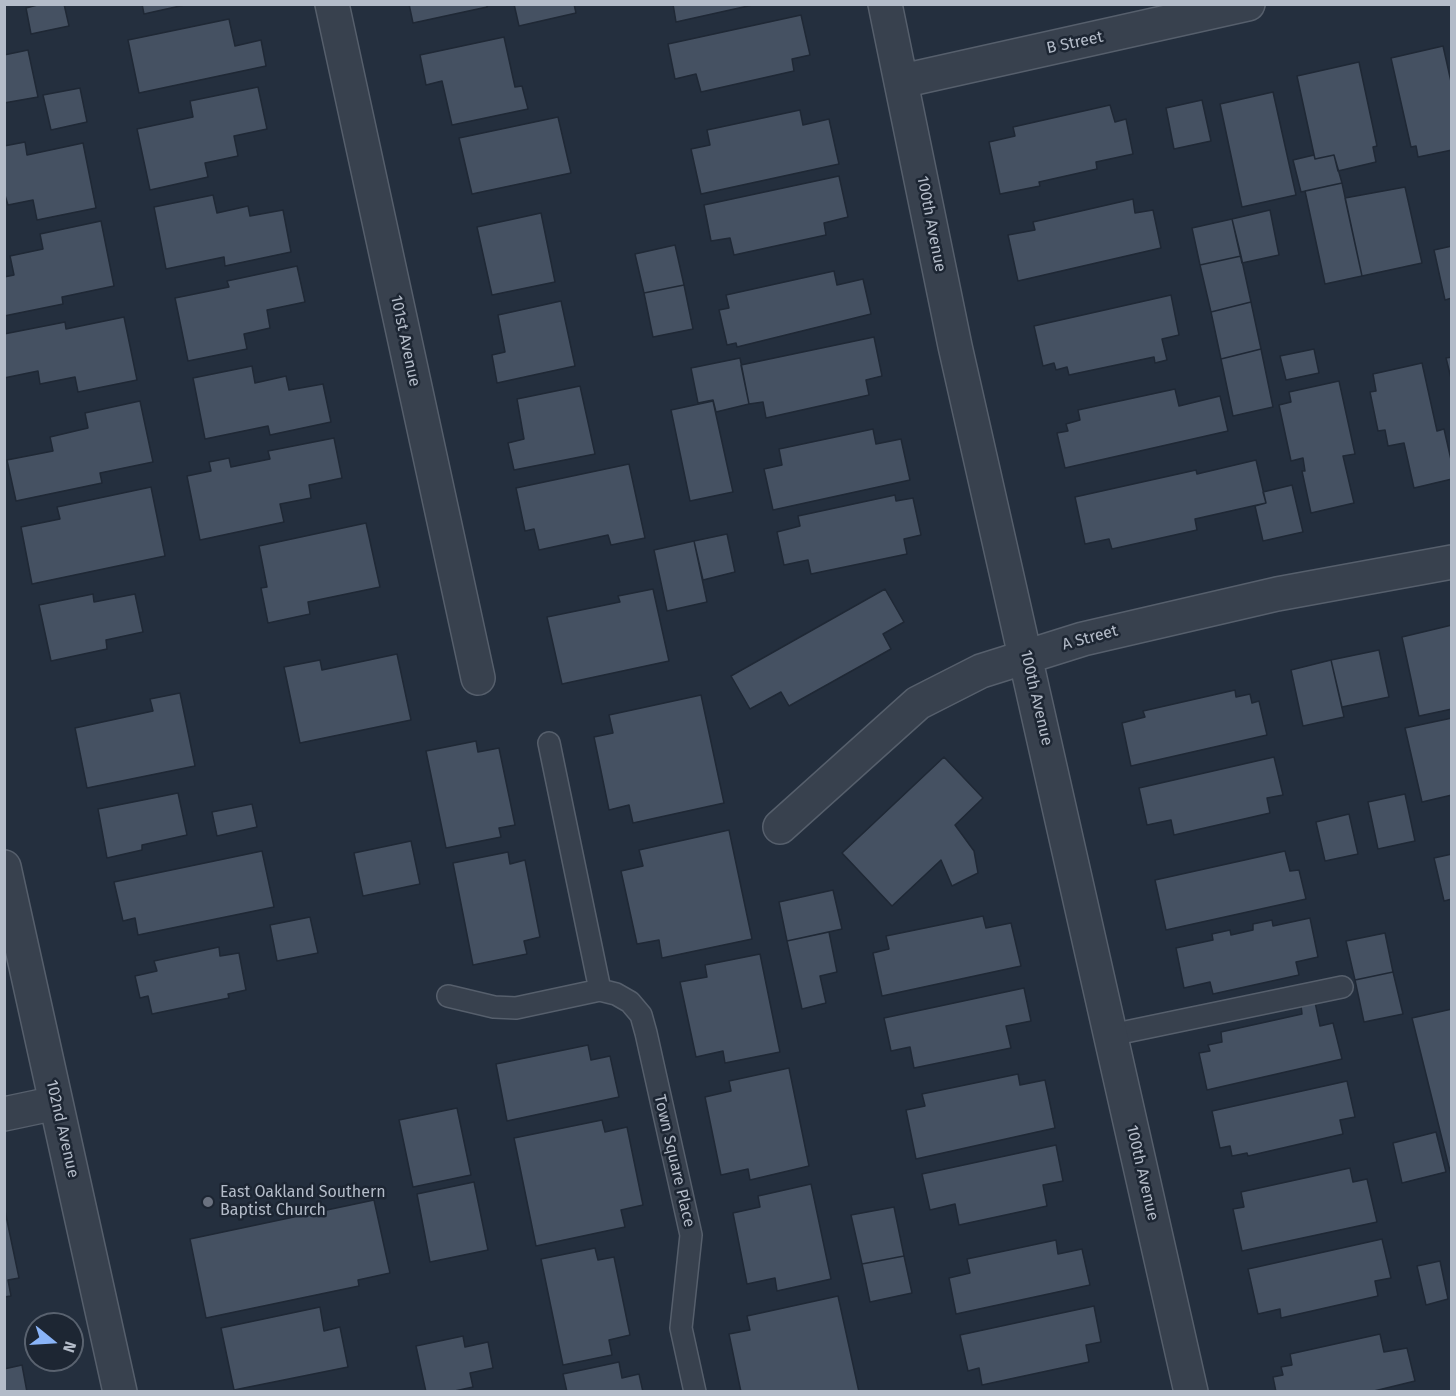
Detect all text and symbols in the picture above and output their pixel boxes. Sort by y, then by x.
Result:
street label: B Street [1045,28,1105,58]
street label: 100th Avenue [912,174,950,274]
street label: 101st Avenue [386,294,424,388]
street label: A Street [1060,621,1120,655]
street label: 100th Avenue [1016,648,1056,748]
street label: 102nd Avenue [41,1078,83,1180]
street label: Town Square Place [649,1093,699,1229]
street label: 100th Avenue [1122,1123,1162,1223]
place label: East Oakland Southern Baptist Church [220,1183,386,1221]
marker: East Oakland Southern Baptist Church [201,1195,215,1209]
north arrow [24,1312,84,1372]
text: N [59,1339,80,1355]

